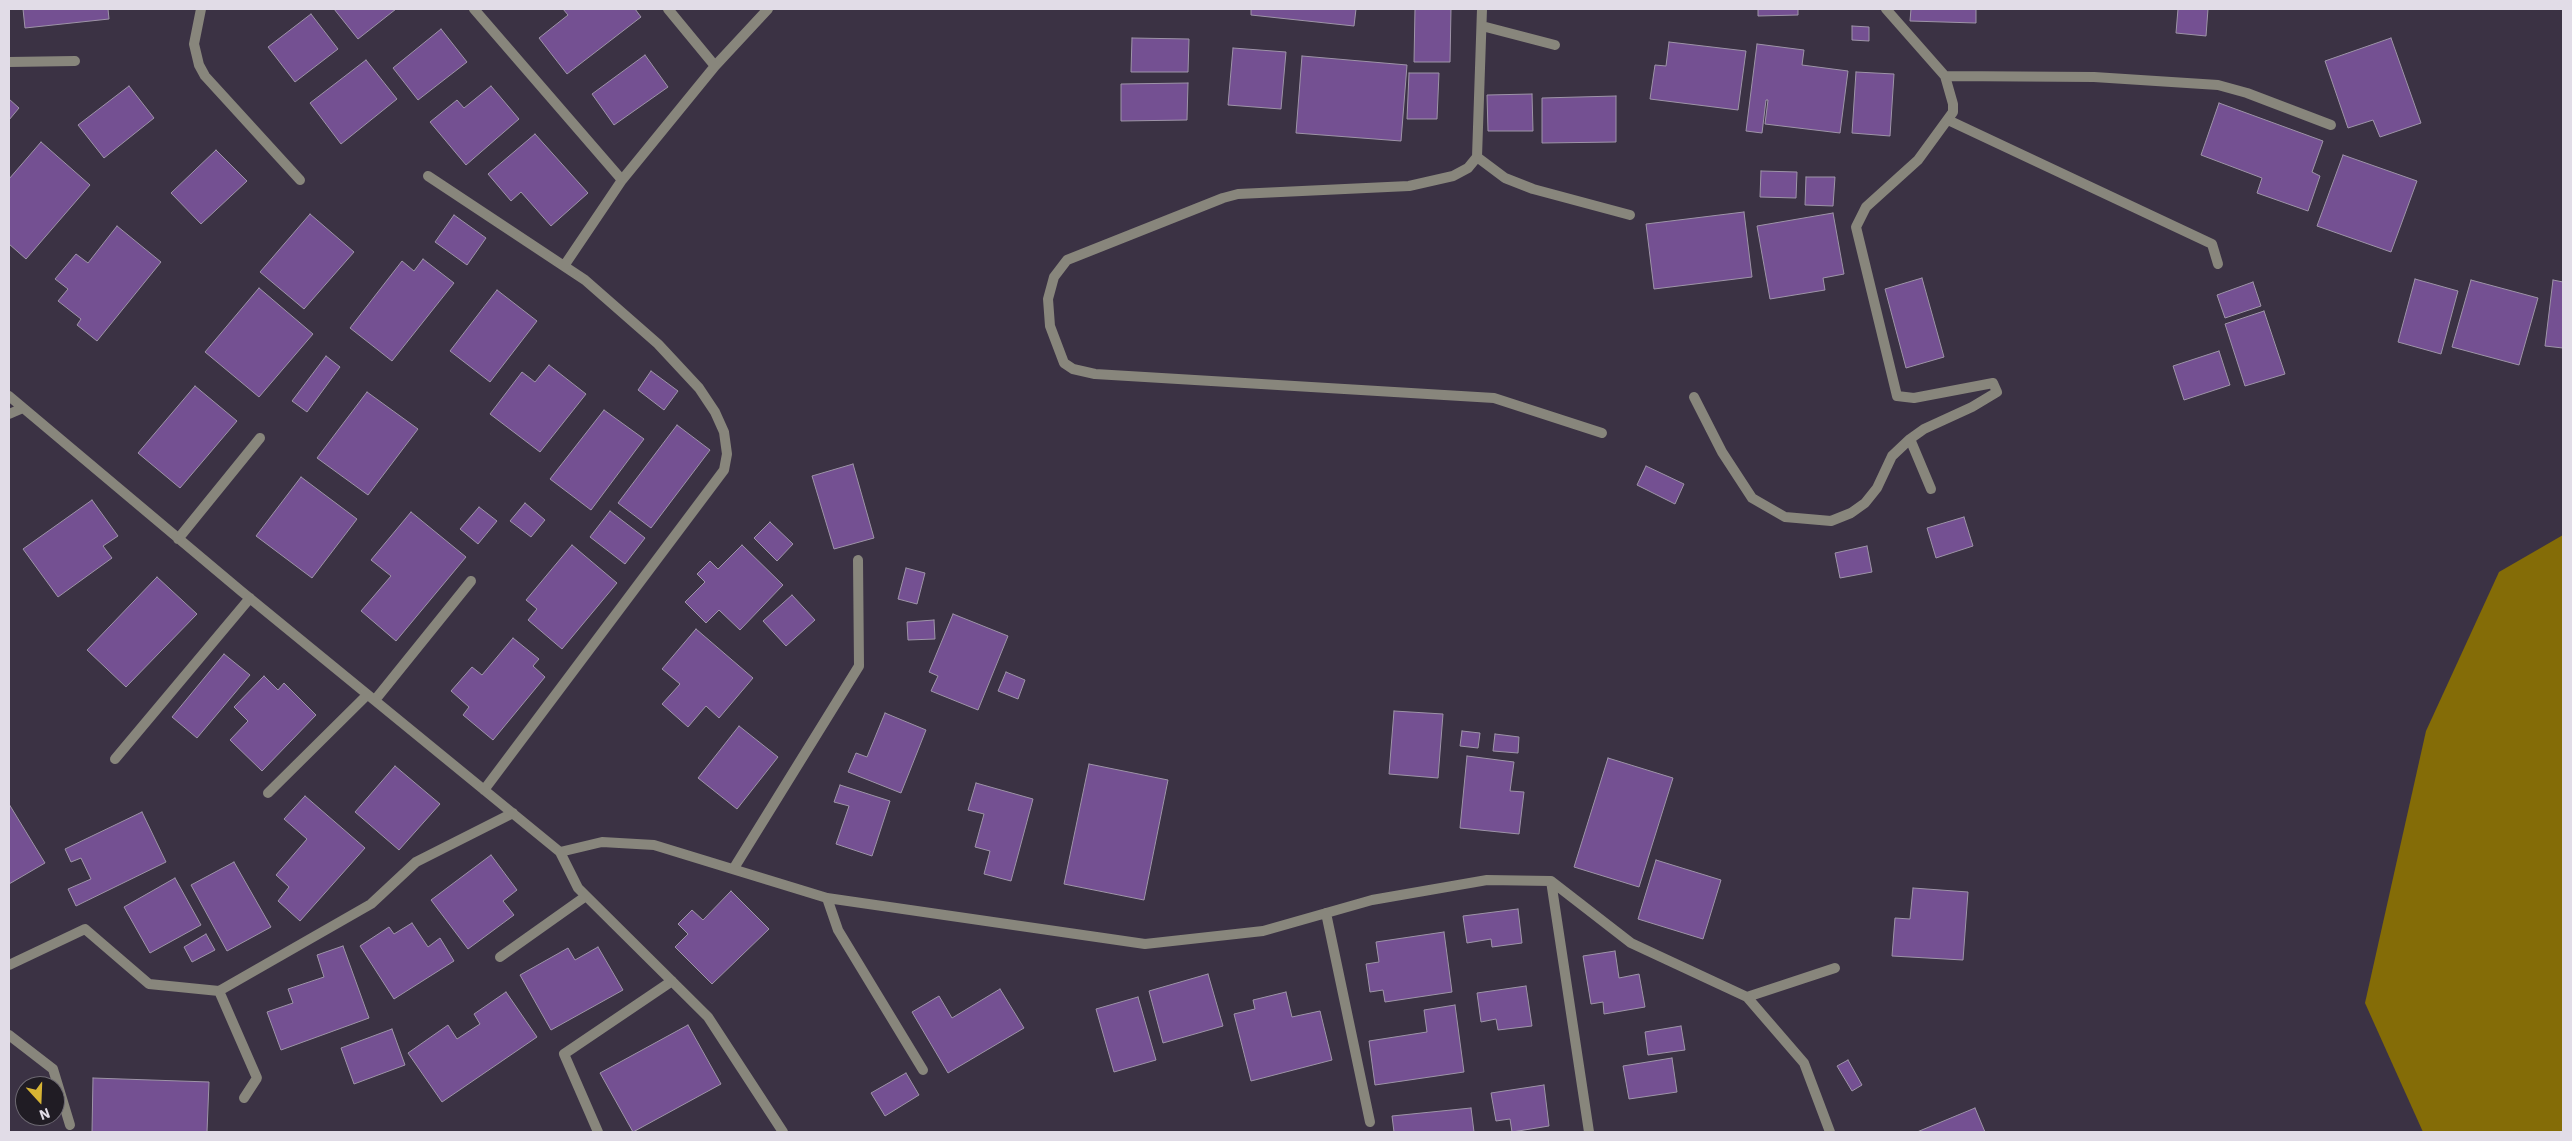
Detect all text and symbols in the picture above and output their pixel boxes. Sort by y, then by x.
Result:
north arrow [15,1076,65,1126]
text: N [37,1104,53,1124]

